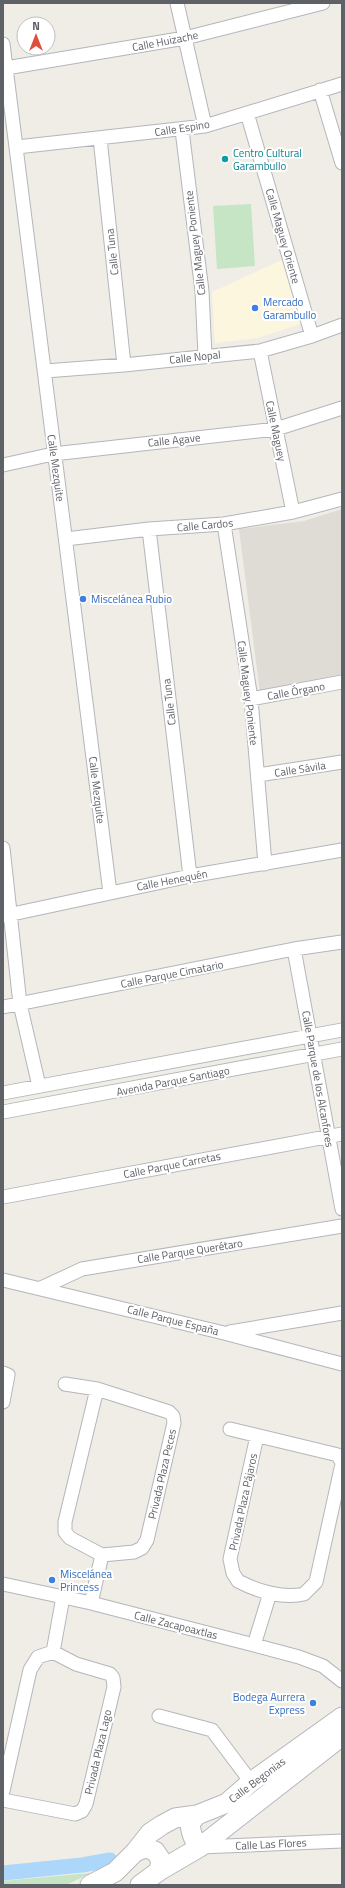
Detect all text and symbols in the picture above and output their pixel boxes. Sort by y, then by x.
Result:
north arrow [16,16,56,56]
text: N [32,18,40,34]
street label: Calle Huizache [131,27,200,55]
street label: Calle Espino [153,116,211,140]
place label: Centro Cultural Garambullo [233,145,302,174]
marker: Centro Cultural Garambullo [220,154,230,164]
street label: Calle Maguey Oriente [262,187,304,286]
street label: Calle Maguey Poniente [181,189,209,296]
street label: Calle Tuna [102,227,122,276]
place label: Mercado Garambullo [263,294,317,323]
marker: Mercado Garambullo [250,303,260,313]
street label: Calle Nopal [169,346,221,368]
street label: Calle Maguey [262,399,290,463]
street label: Calle Agave [147,429,202,451]
street label: Calle Mezquite [43,433,69,503]
street label: Calle Cardos [176,515,234,535]
place label: Miscelánea Rubio [91,591,172,607]
marker: Miscelánea Rubio [78,594,88,604]
street label: Calle Maguey Poniente [234,640,262,747]
street label: Calle Tuna [158,677,180,726]
street label: Calle Órgano [266,678,326,704]
street label: Calle Mezquite [85,755,109,825]
street label: Calle Sávila [273,757,327,781]
street label: Calle Henequén [135,865,209,895]
street label: Calle Parque Cimatario [119,956,225,992]
street label: Calle Parque de los Alcanfores [298,1009,338,1149]
street label: Avenida Parque Santiago [115,1062,231,1100]
street label: Calle Parque Carretas [122,1148,222,1182]
street label: Calle Parque Querétaro [136,1235,244,1267]
street label: Calle Parque España [126,1301,221,1339]
street label: Privada Plaza Peces [144,1427,180,1521]
street label: Privada Plaza Pájaros [225,1452,261,1552]
place label: Miscelánea Princess [60,1566,113,1595]
marker: Miscelánea Princess [47,1575,57,1585]
street label: Calle Zacapoaxtlas [133,1607,219,1643]
place label: Bodega Aurrera Express [233,1689,305,1718]
marker: Bodega Aurrera Express [308,1698,318,1708]
street label: Privada Plaza Lago [80,1708,116,1796]
street label: Calle Begonias [225,1753,289,1807]
street label: Calle Las Flores [235,1834,307,1854]

